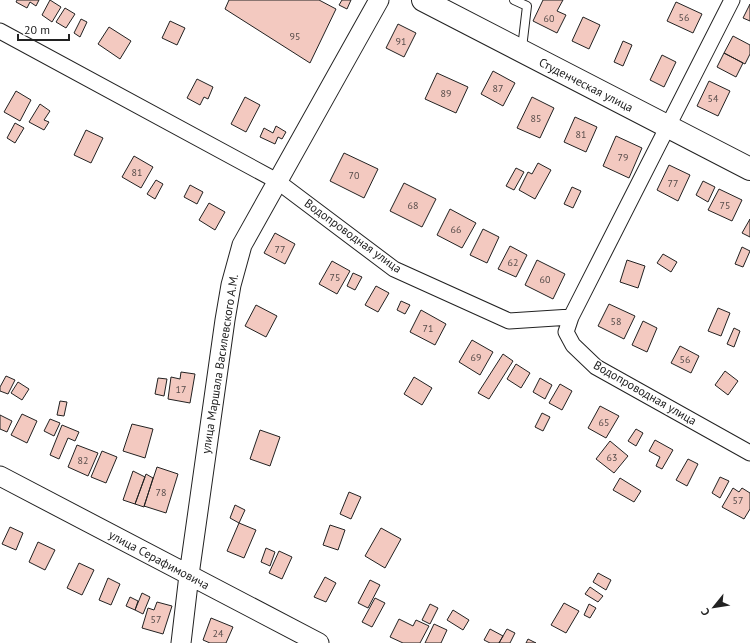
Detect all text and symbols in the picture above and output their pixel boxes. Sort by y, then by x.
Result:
house number: 56 [679,11,689,24]
house number: 60 [544,12,555,25]
scale bar [18,16,69,42]
text: 20 m [24,22,50,37]
house number: 95 [290,30,300,43]
house number: 91 [396,35,406,48]
street label: Студенческая улица [537,54,636,115]
house number: 87 [493,82,503,95]
house number: 89 [441,87,451,100]
house number: 54 [708,92,719,105]
house number: 85 [531,112,541,125]
house number: 81 [576,128,586,141]
house number: 79 [618,151,628,164]
house number: 81 [132,166,142,179]
house number: 70 [349,169,360,182]
house number: 77 [668,177,678,190]
street label: Водопроводная улица [302,195,405,276]
house number: 68 [408,199,418,212]
house number: 75 [720,199,730,212]
house number: 66 [451,223,461,236]
house number: 77 [275,243,285,256]
house number: 62 [508,256,518,269]
house number: 75 [330,271,340,284]
street label: улица Маршала Василевского А.М. [198,273,241,455]
house number: 60 [540,273,551,286]
house number: 58 [611,315,621,328]
house number: 71 [423,322,433,335]
house number: 69 [471,351,481,364]
house number: 56 [680,353,690,366]
street label: Водопроводная улица [591,357,699,428]
house number: 17 [176,383,186,396]
house number: 65 [599,416,609,429]
house number: 63 [607,451,617,464]
house number: 82 [78,454,88,467]
house number: 78 [156,486,166,499]
house number: 57 [733,494,743,507]
street label: улица Серафимовича [106,527,212,592]
north arrow [694,587,734,627]
text: С [698,606,713,618]
house number: 57 [151,613,161,626]
house number: 24 [213,627,224,640]

